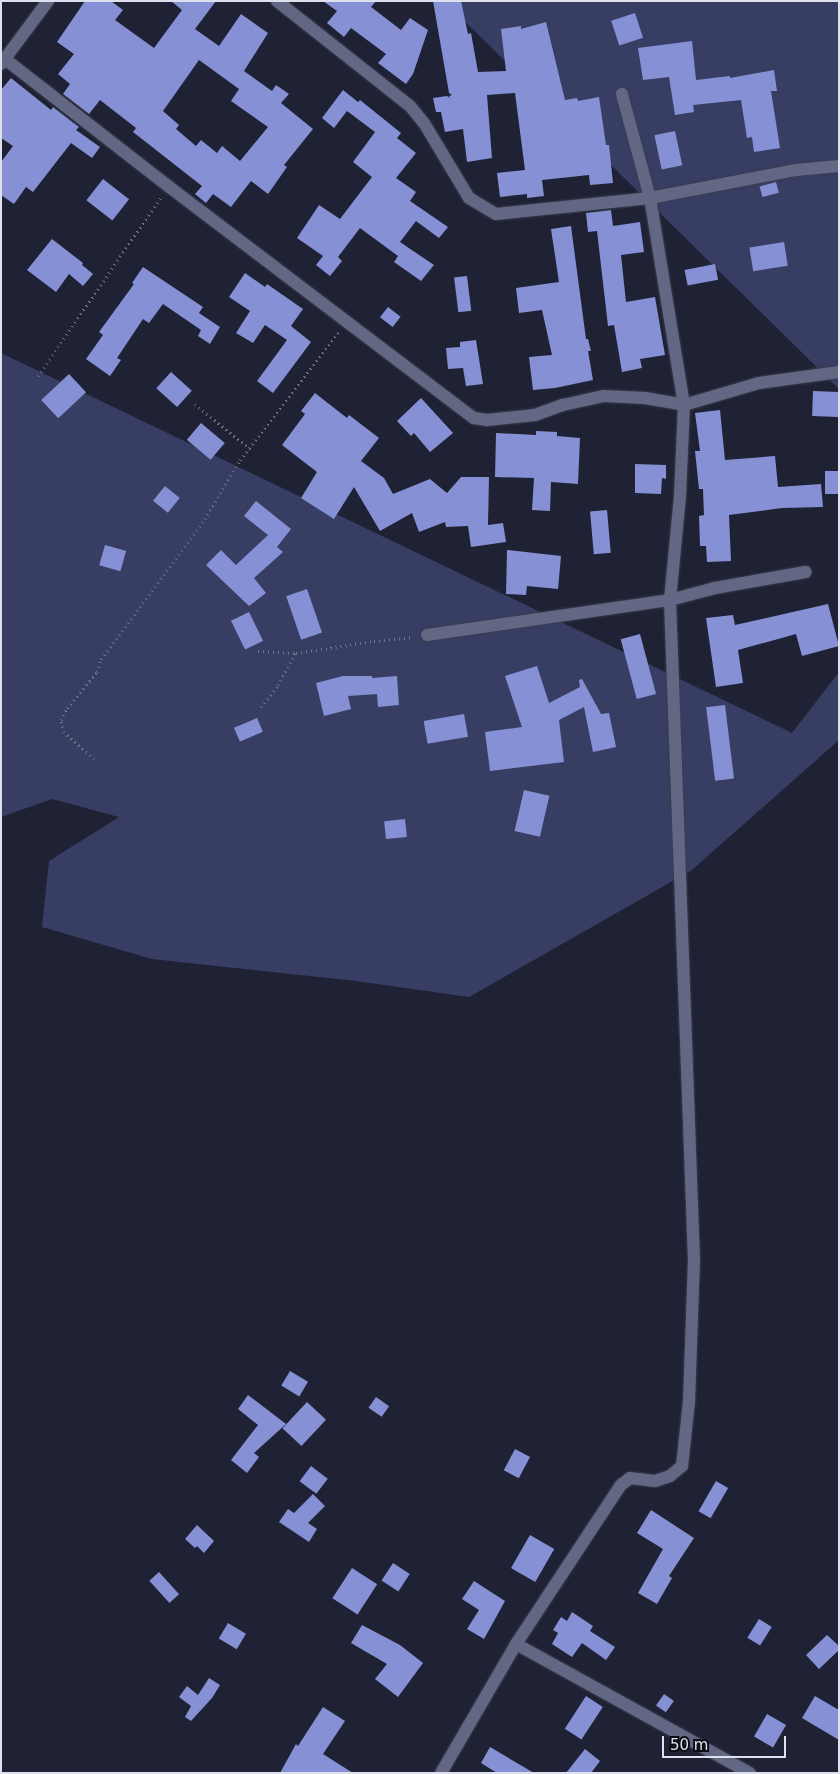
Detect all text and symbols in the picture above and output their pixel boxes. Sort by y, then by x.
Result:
scale bar [665,1726,789,1758]
text: 50 m [670,1736,708,1754]

